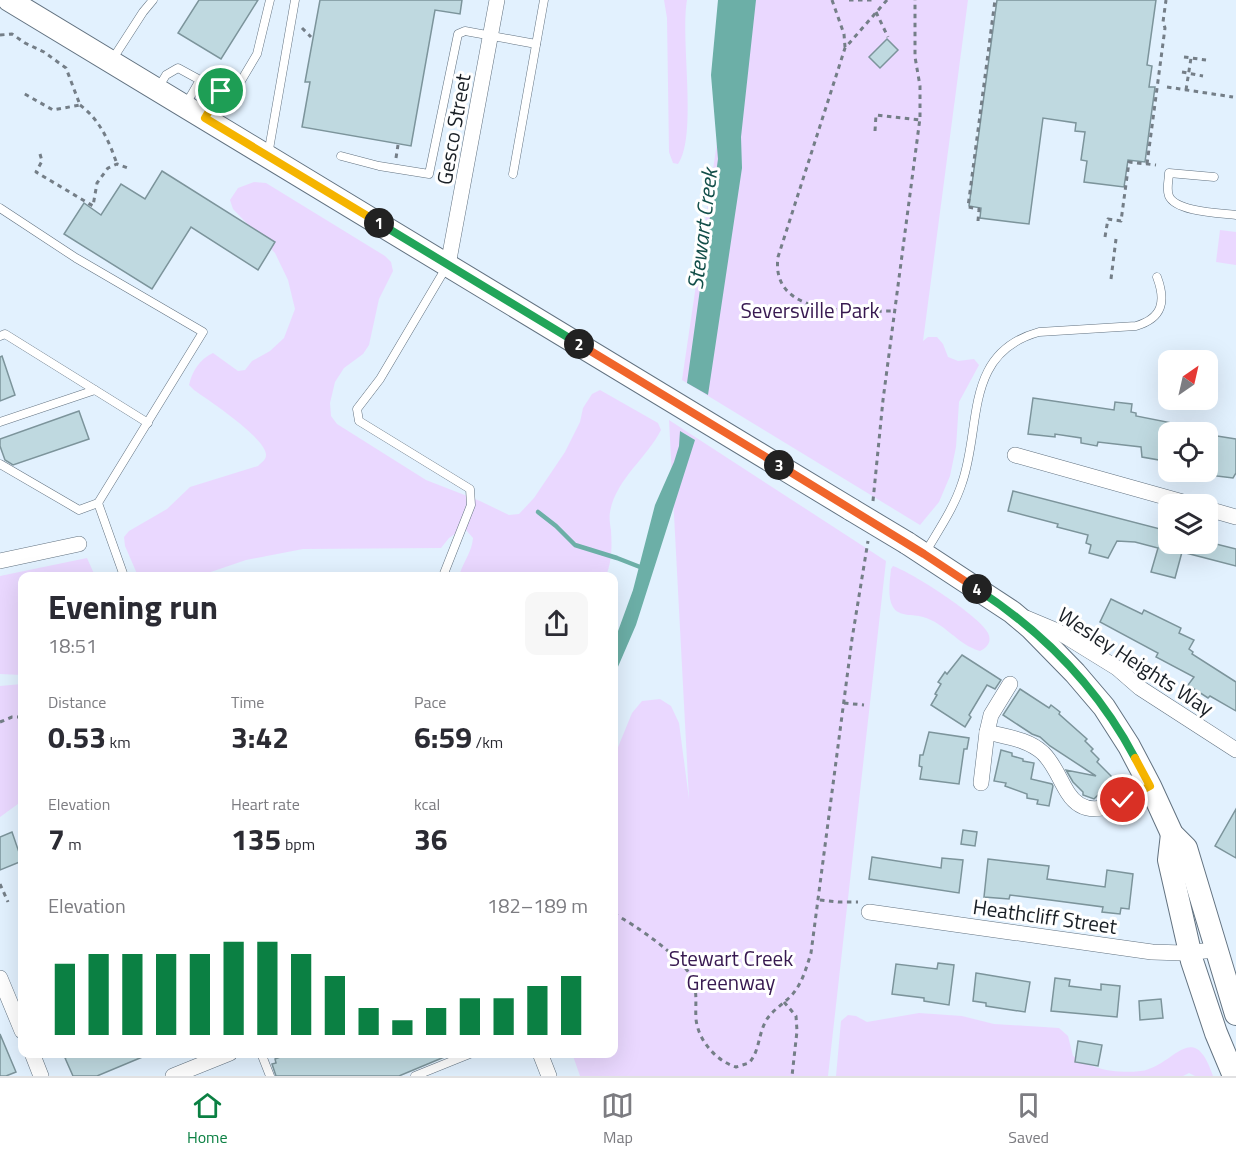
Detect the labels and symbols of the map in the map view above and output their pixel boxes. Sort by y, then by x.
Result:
pin [195,65,246,116]
street label: Gesco Street [428,70,479,187]
water label: Stewart Creek [678,164,727,291]
pin: 1 [364,208,394,238]
park label: Seversville Park [740,294,880,326]
pin: 2 [564,329,594,359]
north arrow [1158,350,1218,410]
pin: 3 [764,450,794,480]
pin: 4 [962,574,992,604]
street label: Wesley Heights Way [1052,598,1220,724]
pin [1097,774,1148,825]
street label: Heathcliff Street [971,890,1120,942]
park label: Stewart Creek Greenway [669,942,793,998]

